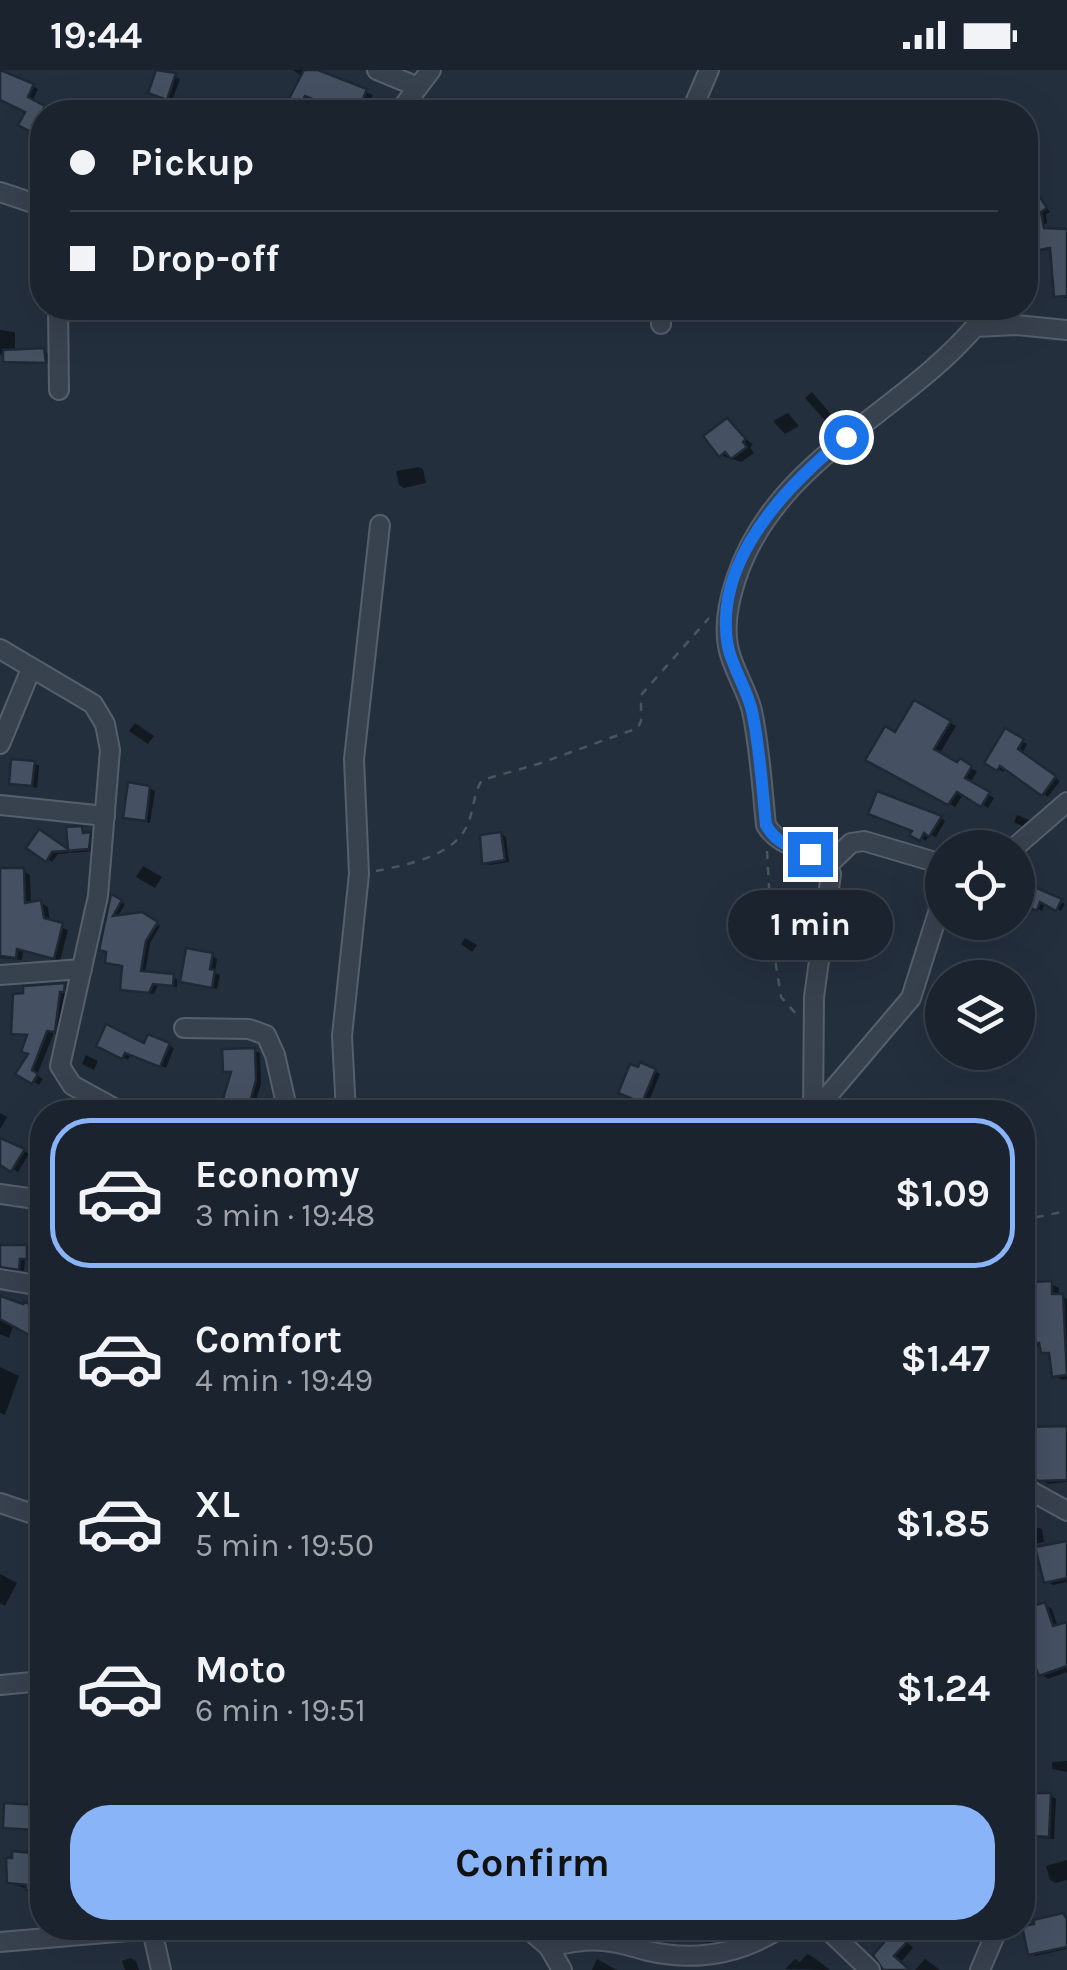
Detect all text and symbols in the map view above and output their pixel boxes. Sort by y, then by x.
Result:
text: 19:44 [50,13,142,58]
text: Pickup [130,140,254,185]
text: Drop-off [130,236,279,281]
route start [824,415,869,460]
map controls [925,830,1035,1070]
button: locate [925,830,1035,940]
route end [788,832,833,877]
callout: 1 min [728,889,892,959]
text: 1 min [770,906,851,943]
button: layers [925,960,1035,1070]
icon: car [75,1148,165,1238]
text: Economy [195,1152,359,1197]
text: $1.09 [895,1171,990,1216]
text: 3 min · 19:48 [195,1197,375,1234]
icon: car [75,1313,165,1403]
text: Comfort [195,1317,342,1362]
text: $1.47 [901,1336,990,1381]
text: 4 min · 19:49 [195,1362,373,1399]
icon: car [75,1478,165,1568]
text: XL [195,1482,240,1527]
text: $1.85 [895,1501,990,1546]
text: 5 min · 19:50 [195,1527,374,1564]
icon: car [75,1643,165,1733]
text: Moto [195,1647,286,1692]
text: $1.24 [897,1666,990,1711]
text: 6 min · 19:51 [195,1692,366,1729]
button: Confirm [70,1805,995,1920]

